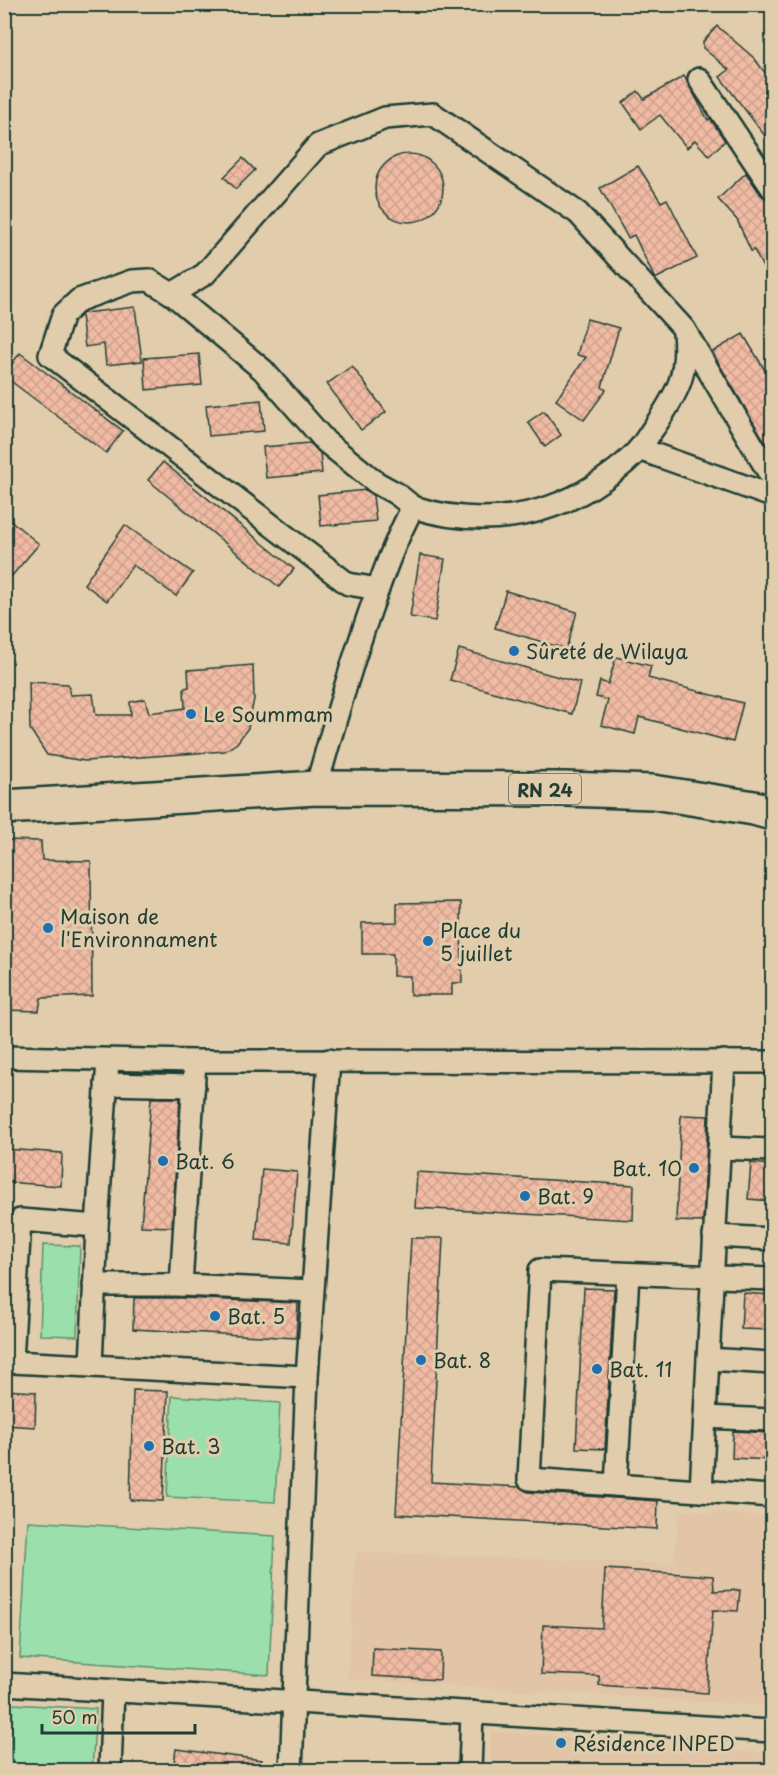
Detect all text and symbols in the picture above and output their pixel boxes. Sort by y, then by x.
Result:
place label: Sûreté de Wilaya [526,636,688,666]
marker: Sûreté de Wilaya [507,644,521,658]
place label: Le Soummam [203,699,333,729]
marker: Le Soummam [184,707,198,721]
road number: RN 24 [509,774,581,804]
place label: Maison de l'Environnament [60,901,217,954]
place label: Place du 5 juillet [440,915,521,968]
marker: Maison de l'Environnament [41,921,55,935]
marker: Place du 5 juillet [421,934,435,948]
place label: Bat. 6 [175,1146,235,1176]
place label: Bat. 10 [612,1153,682,1183]
marker: Bat. 6 [156,1154,170,1168]
marker: Bat. 10 [687,1161,701,1175]
place label: Bat. 9 [537,1181,594,1211]
marker: Bat. 9 [518,1189,532,1203]
place label: Bat. 5 [227,1301,285,1331]
marker: Bat. 5 [208,1309,222,1323]
place label: Bat. 8 [433,1345,491,1375]
marker: Bat. 8 [414,1353,428,1367]
place label: Bat. 11 [609,1354,672,1384]
marker: Bat. 11 [590,1362,604,1376]
place label: Bat. 3 [161,1431,220,1461]
marker: Bat. 3 [142,1439,156,1453]
scale bar [42,1697,195,1735]
text: 50 m [51,1703,98,1730]
place label: Résidence INPED [573,1728,735,1758]
marker: Résidence INPED [554,1736,568,1750]

